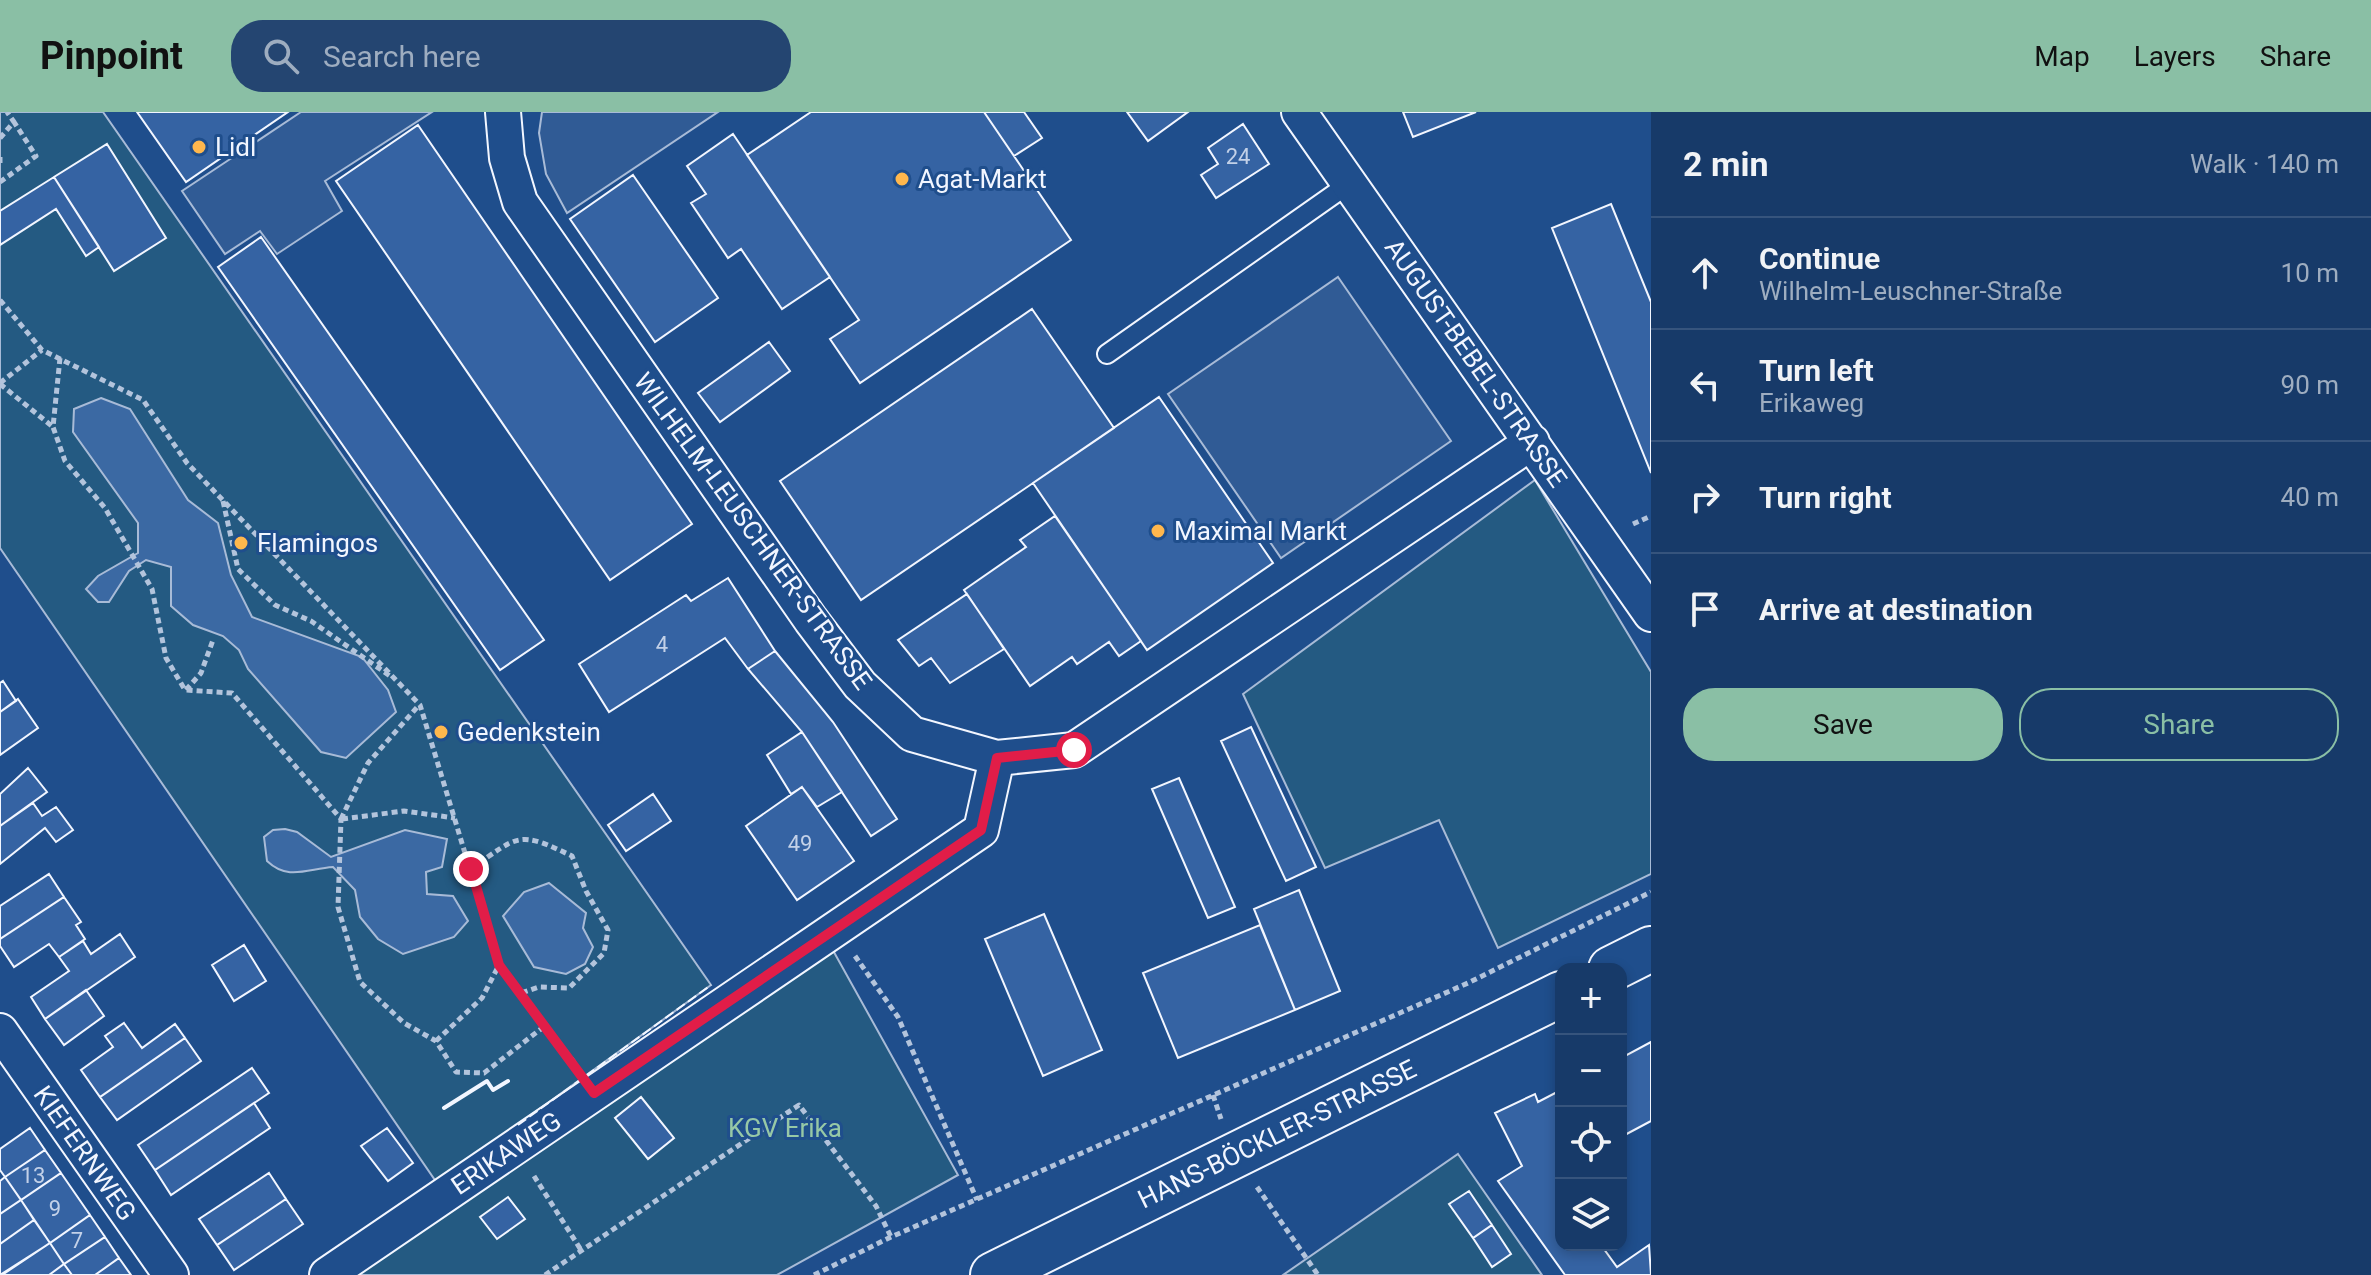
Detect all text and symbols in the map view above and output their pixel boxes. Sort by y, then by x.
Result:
search box [231,20,791,92]
text: Pinpoint [40,34,183,78]
icon: search [259,34,303,78]
text: Search here [323,39,481,74]
text: Map [2034,40,2090,73]
text: Layers [2134,40,2216,73]
text: Share [2260,40,2331,73]
place label: Lidl [215,132,256,162]
marker: Lidl [190,138,208,156]
house number: 24 [1226,144,1250,169]
text: 2 min [1683,144,1768,184]
text: Walk · 140 m [2190,149,2339,179]
place label: Agat-Markt [918,164,1047,194]
marker: Agat-Markt [893,170,911,188]
street label: AUGUST-BEBEL-STRASSE [1379,233,1573,493]
text: Continue [1759,241,1880,276]
icon: ahead [1683,251,1727,295]
text: 10 m [2281,258,2339,288]
text: Wilhelm-Leuschner-Straße [1759,276,2062,306]
text: Turn left [1759,353,1874,388]
icon: left [1683,363,1727,407]
street label: WILHELM-LEUSCHNER-STRASSE [628,367,878,695]
text: 90 m [2281,370,2339,400]
text: Erikaweg [1759,388,1864,418]
icon: right [1683,475,1727,519]
text: Turn right [1759,480,1892,515]
text: 40 m [2281,482,2339,512]
place label: Maximal Markt [1174,516,1347,546]
marker: Maximal Markt [1149,522,1167,540]
place label: Flamingos [257,528,378,558]
marker: Flamingos [232,534,250,552]
icon: arrive [1683,587,1727,631]
text: Arrive at destination [1759,592,2033,627]
house number: 4 [656,632,668,657]
button: Save [1683,688,2003,761]
button: Share [2019,688,2339,761]
place label: Gedenkstein [457,717,601,747]
marker: Gedenkstein [432,723,450,741]
route start [1056,732,1092,768]
house number: 49 [788,831,812,856]
route end [453,851,489,887]
map controls [1555,963,1627,1251]
button: + [1555,963,1627,1035]
button: − [1555,1035,1627,1107]
street label: HANS-BÖCKLER-STRASSE [1133,1053,1421,1215]
street label: KIEFERNWEG [28,1080,142,1226]
street label: ERIKAWEG [445,1105,567,1201]
button: locate [1555,1107,1627,1179]
park label: KGV Erika [728,1113,842,1143]
house number: 13 [21,1163,45,1188]
button: layers [1555,1179,1627,1251]
house number: 9 [49,1196,61,1221]
house number: 7 [71,1228,83,1253]

